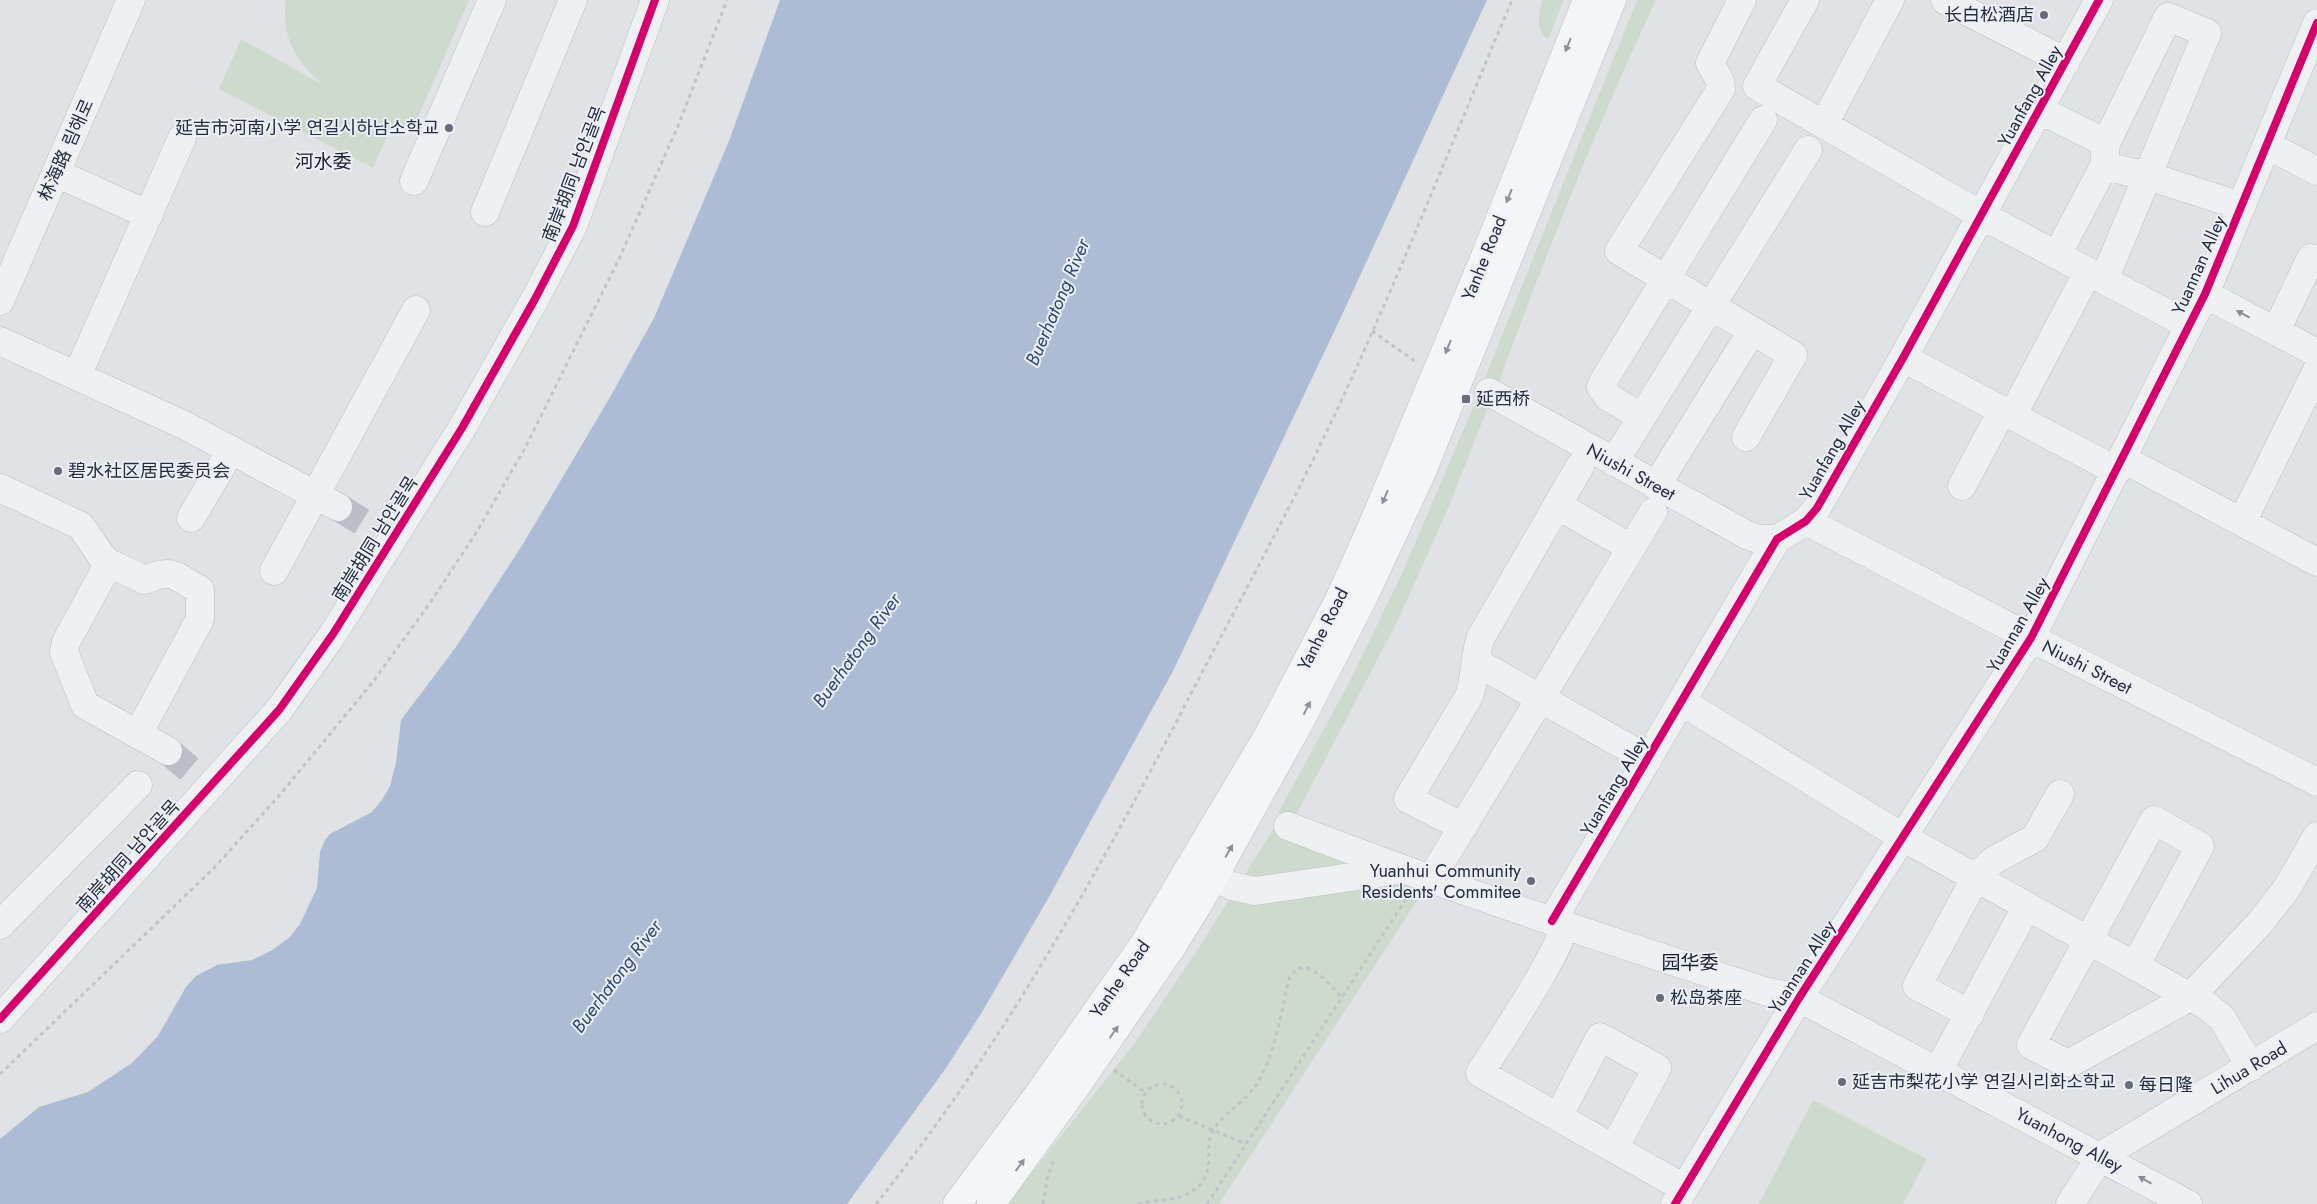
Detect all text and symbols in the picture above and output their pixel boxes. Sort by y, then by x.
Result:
place label: 长白松酒店 [1944,2,2034,28]
marker: 长白松酒店 [2038,9,2050,21]
one-way arrow [1564,38,1572,53]
street label: Yuanfang Alley [1991,41,2069,151]
street label: 林海路 림해로 [32,95,100,205]
street label: 南岸胡同 남안골목 [536,102,612,246]
place label: 延吉市河南小学 연길시하남소학교 [175,115,439,141]
marker: 延吉市河南小学 연길시하남소학교 [443,122,455,134]
district label: 河水委 [294,148,352,175]
one-way arrow [1505,189,1512,204]
street label: Yuannan Alley [2166,211,2233,319]
street label: Yanhe Road [1455,212,1513,304]
water label: Buerhatong River [1019,233,1097,370]
one-way arrow [2236,310,2250,318]
one-way arrow [1444,340,1452,355]
place label: 延西桥 [1476,386,1530,412]
marker: 延西桥 [1460,393,1472,405]
street label: Yuanfang Alley [1793,395,1871,505]
street label: Niushi Street [1582,437,1681,507]
place label: 碧水社区居民委员会 [68,458,230,484]
marker: 碧水社区居民委员会 [52,465,64,477]
street label: 南岸胡同 남안골목 [326,471,424,607]
one-way arrow [1380,490,1388,504]
street label: Yuannan Alley [1980,572,2056,678]
street label: Yanhe Road [1291,583,1355,675]
water label: Buerhatong River [806,586,908,713]
street label: Niushi Street [2038,633,2137,701]
one-way arrow [1303,701,1311,715]
street label: Yuanfang Alley [1574,731,1654,841]
street label: 南岸胡同 남안골목 [70,794,186,918]
one-way arrow [1224,844,1233,857]
place label: Yuanhui Community Residents' Commitee [1361,858,1521,905]
marker: Yuanhui Community Residents' Commitee [1525,875,1537,887]
water label: Buerhatong River [565,913,669,1038]
street label: Yuannan Alley [1762,915,1842,1019]
street label: Yanhe Road [1084,935,1156,1023]
district label: 园华委 [1661,949,1719,976]
place label: 松岛茶座 [1670,985,1742,1011]
marker: 松岛茶座 [1654,992,1666,1004]
one-way arrow [1109,1025,1119,1039]
street label: Lihua Road [2206,1035,2292,1101]
place label: 延吉市梨花小学 연길시리화소학교 [1852,1069,2116,1095]
place label: 每日隆 [2139,1072,2193,1098]
marker: 延吉市梨花小学 연길시리화소학교 [1836,1076,1848,1088]
marker: 每日隆 [2123,1079,2135,1091]
street label: Yuanhong Alley [2011,1101,2127,1179]
one-way arrow [1015,1158,1025,1172]
one-way arrow [2139,1176,2152,1185]

